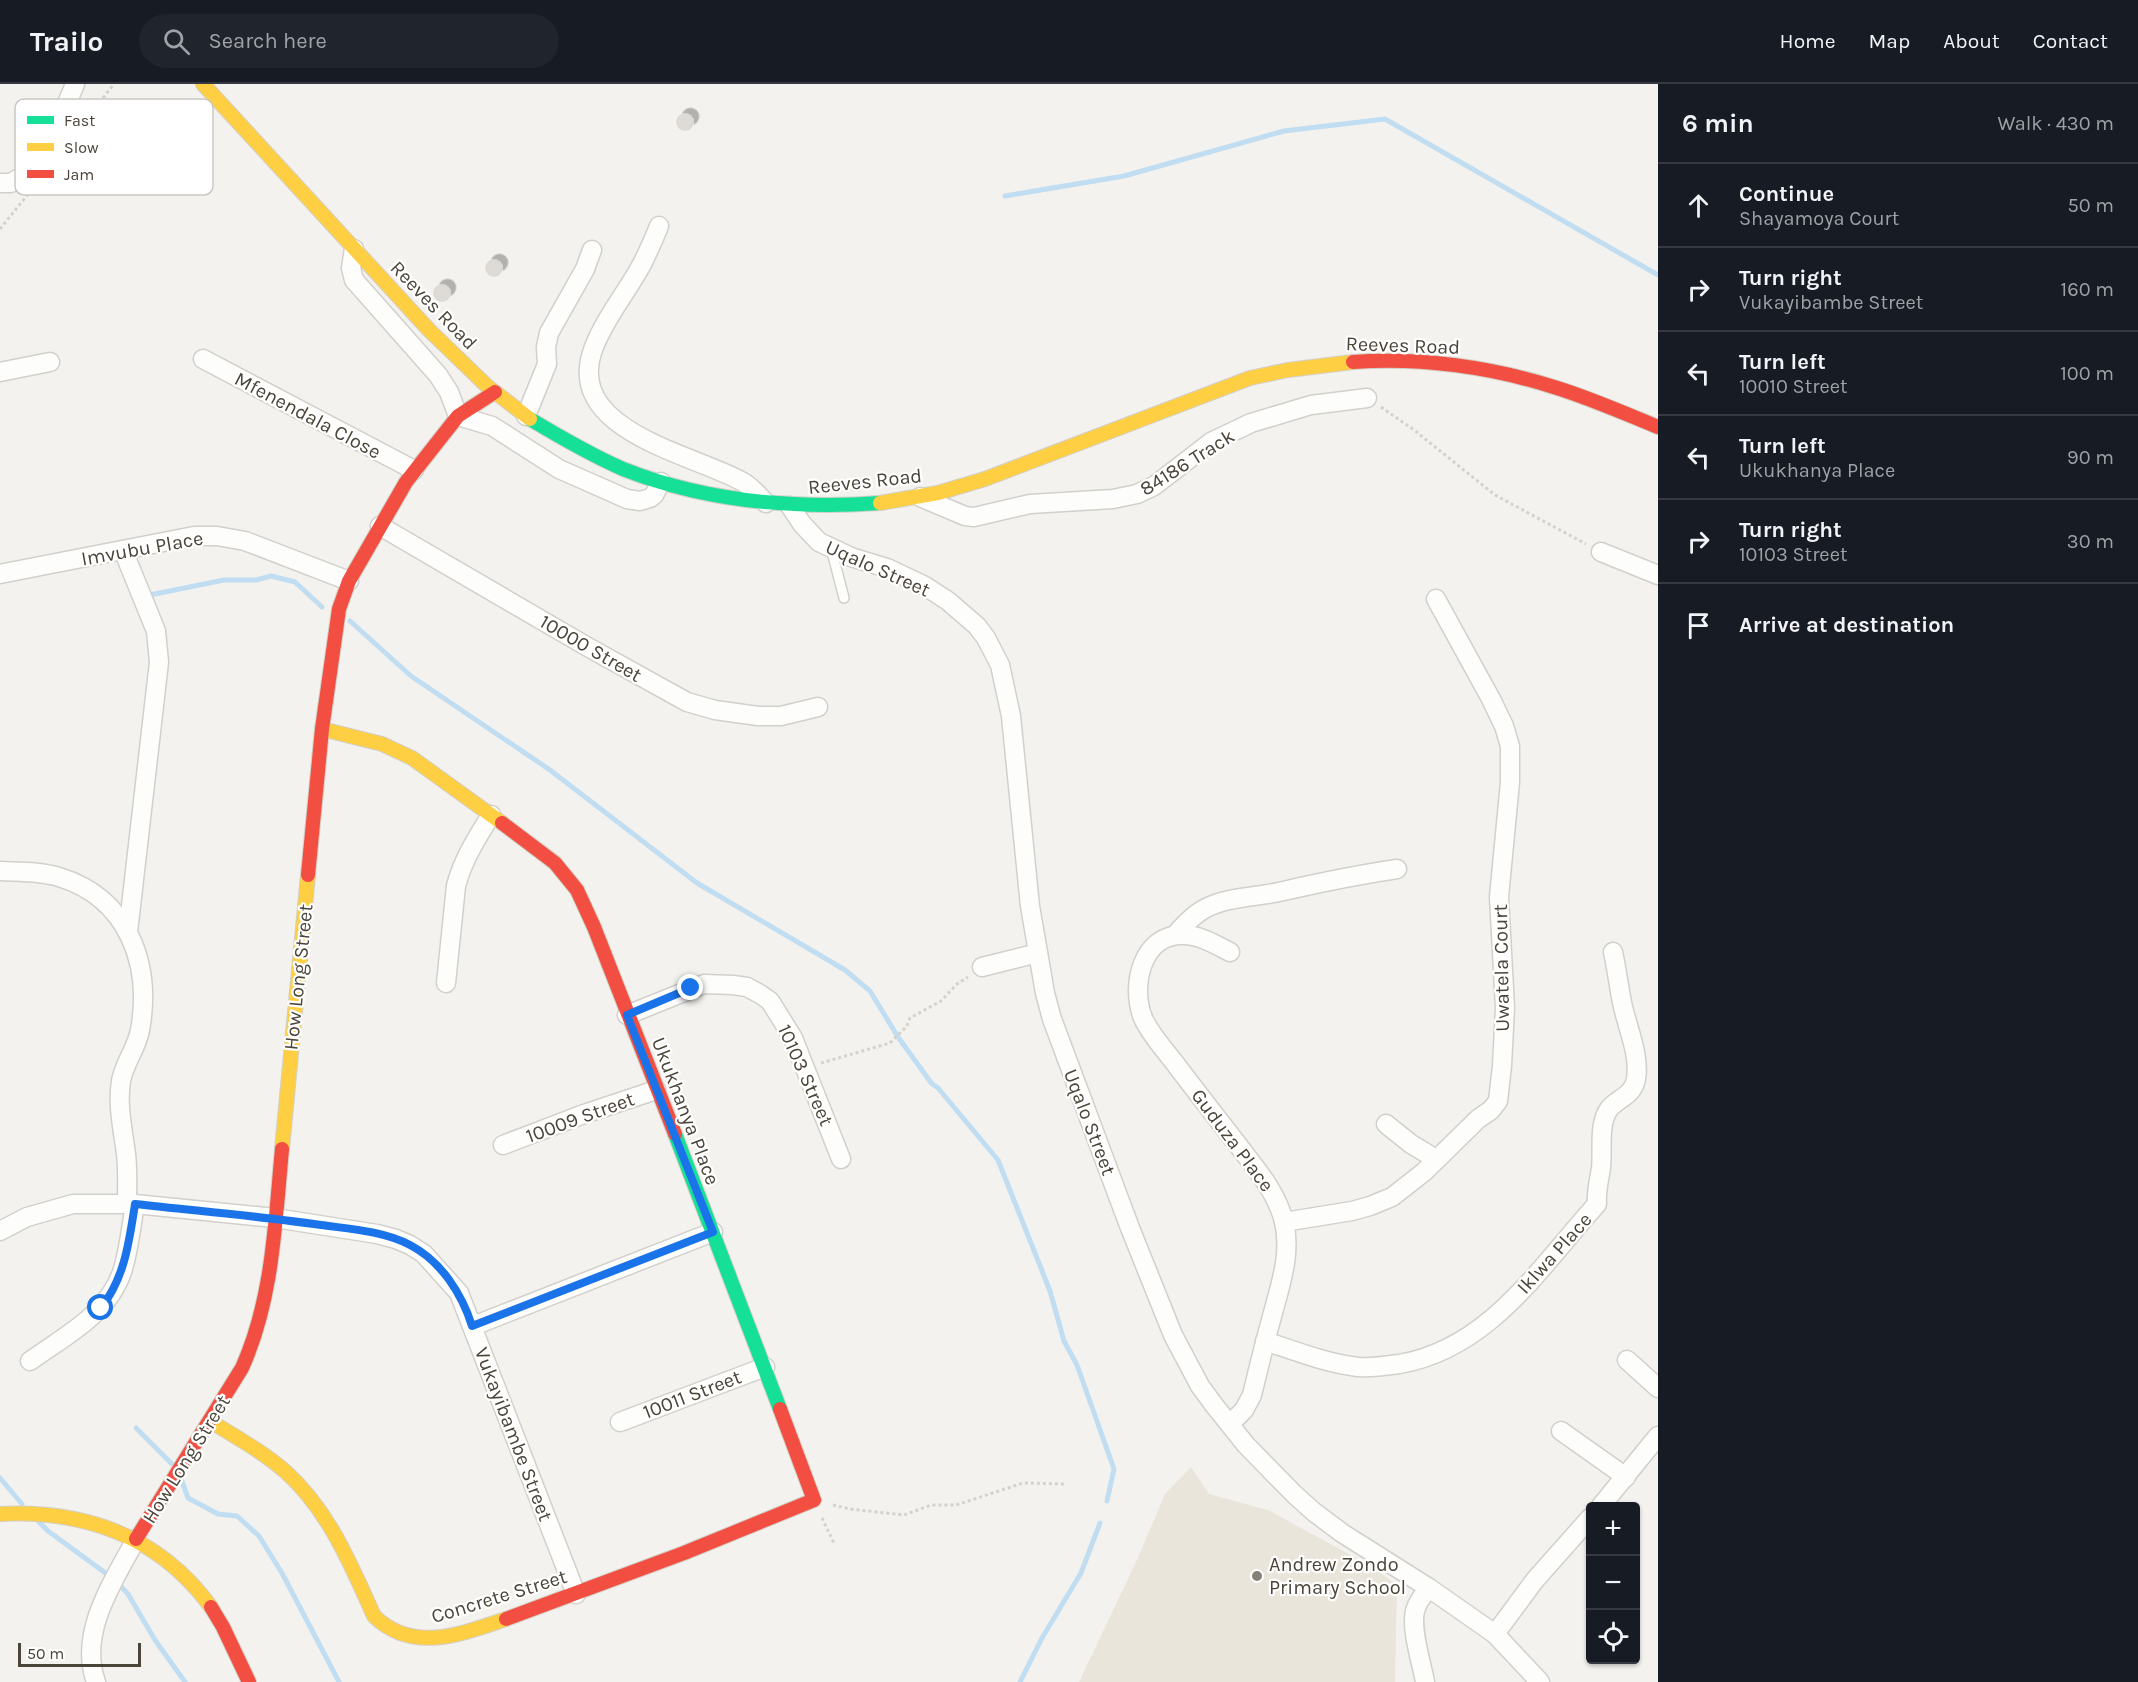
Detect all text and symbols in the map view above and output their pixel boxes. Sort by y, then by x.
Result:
search box [139,14,559,68]
text: Trailo [30,25,103,58]
icon: search [160,25,193,58]
text: Search here [208,28,327,54]
text: Home [1780,29,1836,53]
text: Map [1869,29,1910,53]
text: About [1943,29,2000,53]
text: Contact [2033,29,2108,53]
legend [15,99,213,195]
text: 6 min [1682,108,1754,139]
text: Fast [64,111,95,130]
text: Walk · 430 m [1998,112,2114,135]
text: Slow [64,138,99,157]
text: Jam [64,165,94,184]
text: Continue [1739,181,1834,207]
icon: ahead [1682,189,1715,222]
text: 50 m [2067,194,2114,217]
text: Shayamoya Court [1739,207,1899,230]
street label: Reeves Road [386,256,482,354]
text: Turn right [1739,265,1842,291]
icon: right [1682,273,1715,306]
text: 160 m [2061,278,2114,301]
text: Vukayibambe Street [1739,291,1923,314]
street label: Reeves Road [1345,332,1461,359]
text: Turn left [1739,349,1826,375]
icon: left [1682,357,1715,390]
text: 100 m [2060,362,2114,385]
street label: Mfenendala Close [231,367,385,464]
text: 10010 Street [1739,375,1847,398]
street label: 84186 Track [1136,424,1239,501]
text: Turn left [1739,433,1826,459]
icon: left [1682,441,1715,474]
text: 90 m [2067,446,2114,469]
text: Ukukhanya Place [1739,459,1895,482]
street label: Reeves Road [807,464,923,499]
text: Turn right [1739,517,1842,543]
icon: right [1682,525,1715,558]
street label: Imvubu Place [79,526,205,571]
text: 30 m [2067,530,2114,553]
street label: Uqalo Street [822,535,934,602]
text: 10103 Street [1739,543,1847,566]
icon: arrive [1682,609,1715,642]
street label: 10000 Street [536,610,646,687]
text: Arrive at destination [1739,612,1954,638]
street label: How Long Street [279,902,318,1051]
street label: Uwatela Court [1489,903,1514,1032]
route end [677,974,703,1000]
street label: 10103 Street [773,1021,838,1130]
street label: Ukukhanya Place [647,1034,724,1188]
street label: Uqalo Street [1059,1066,1120,1179]
street label: Guduza Place [1187,1084,1279,1196]
street label: 10009 Street [523,1087,638,1148]
street label: Iklwa Place [1512,1208,1597,1299]
route start [87,1294,113,1320]
street label: Vukayibambe Street [470,1344,557,1525]
street label: 10011 Street [640,1365,745,1424]
street label: How Long Street [138,1391,235,1528]
map controls [1586,1502,1640,1664]
button: + [1586,1502,1640,1556]
place label: Andrew Zondo Primary School [1269,1553,1406,1599]
button: − [1586,1556,1640,1610]
street label: Concrete Street [429,1565,570,1628]
marker: Andrew Zondo Primary School [1250,1569,1264,1583]
button: locate [1586,1610,1640,1664]
scale bar [18,1640,141,1668]
text: 50 m [27,1644,64,1663]

